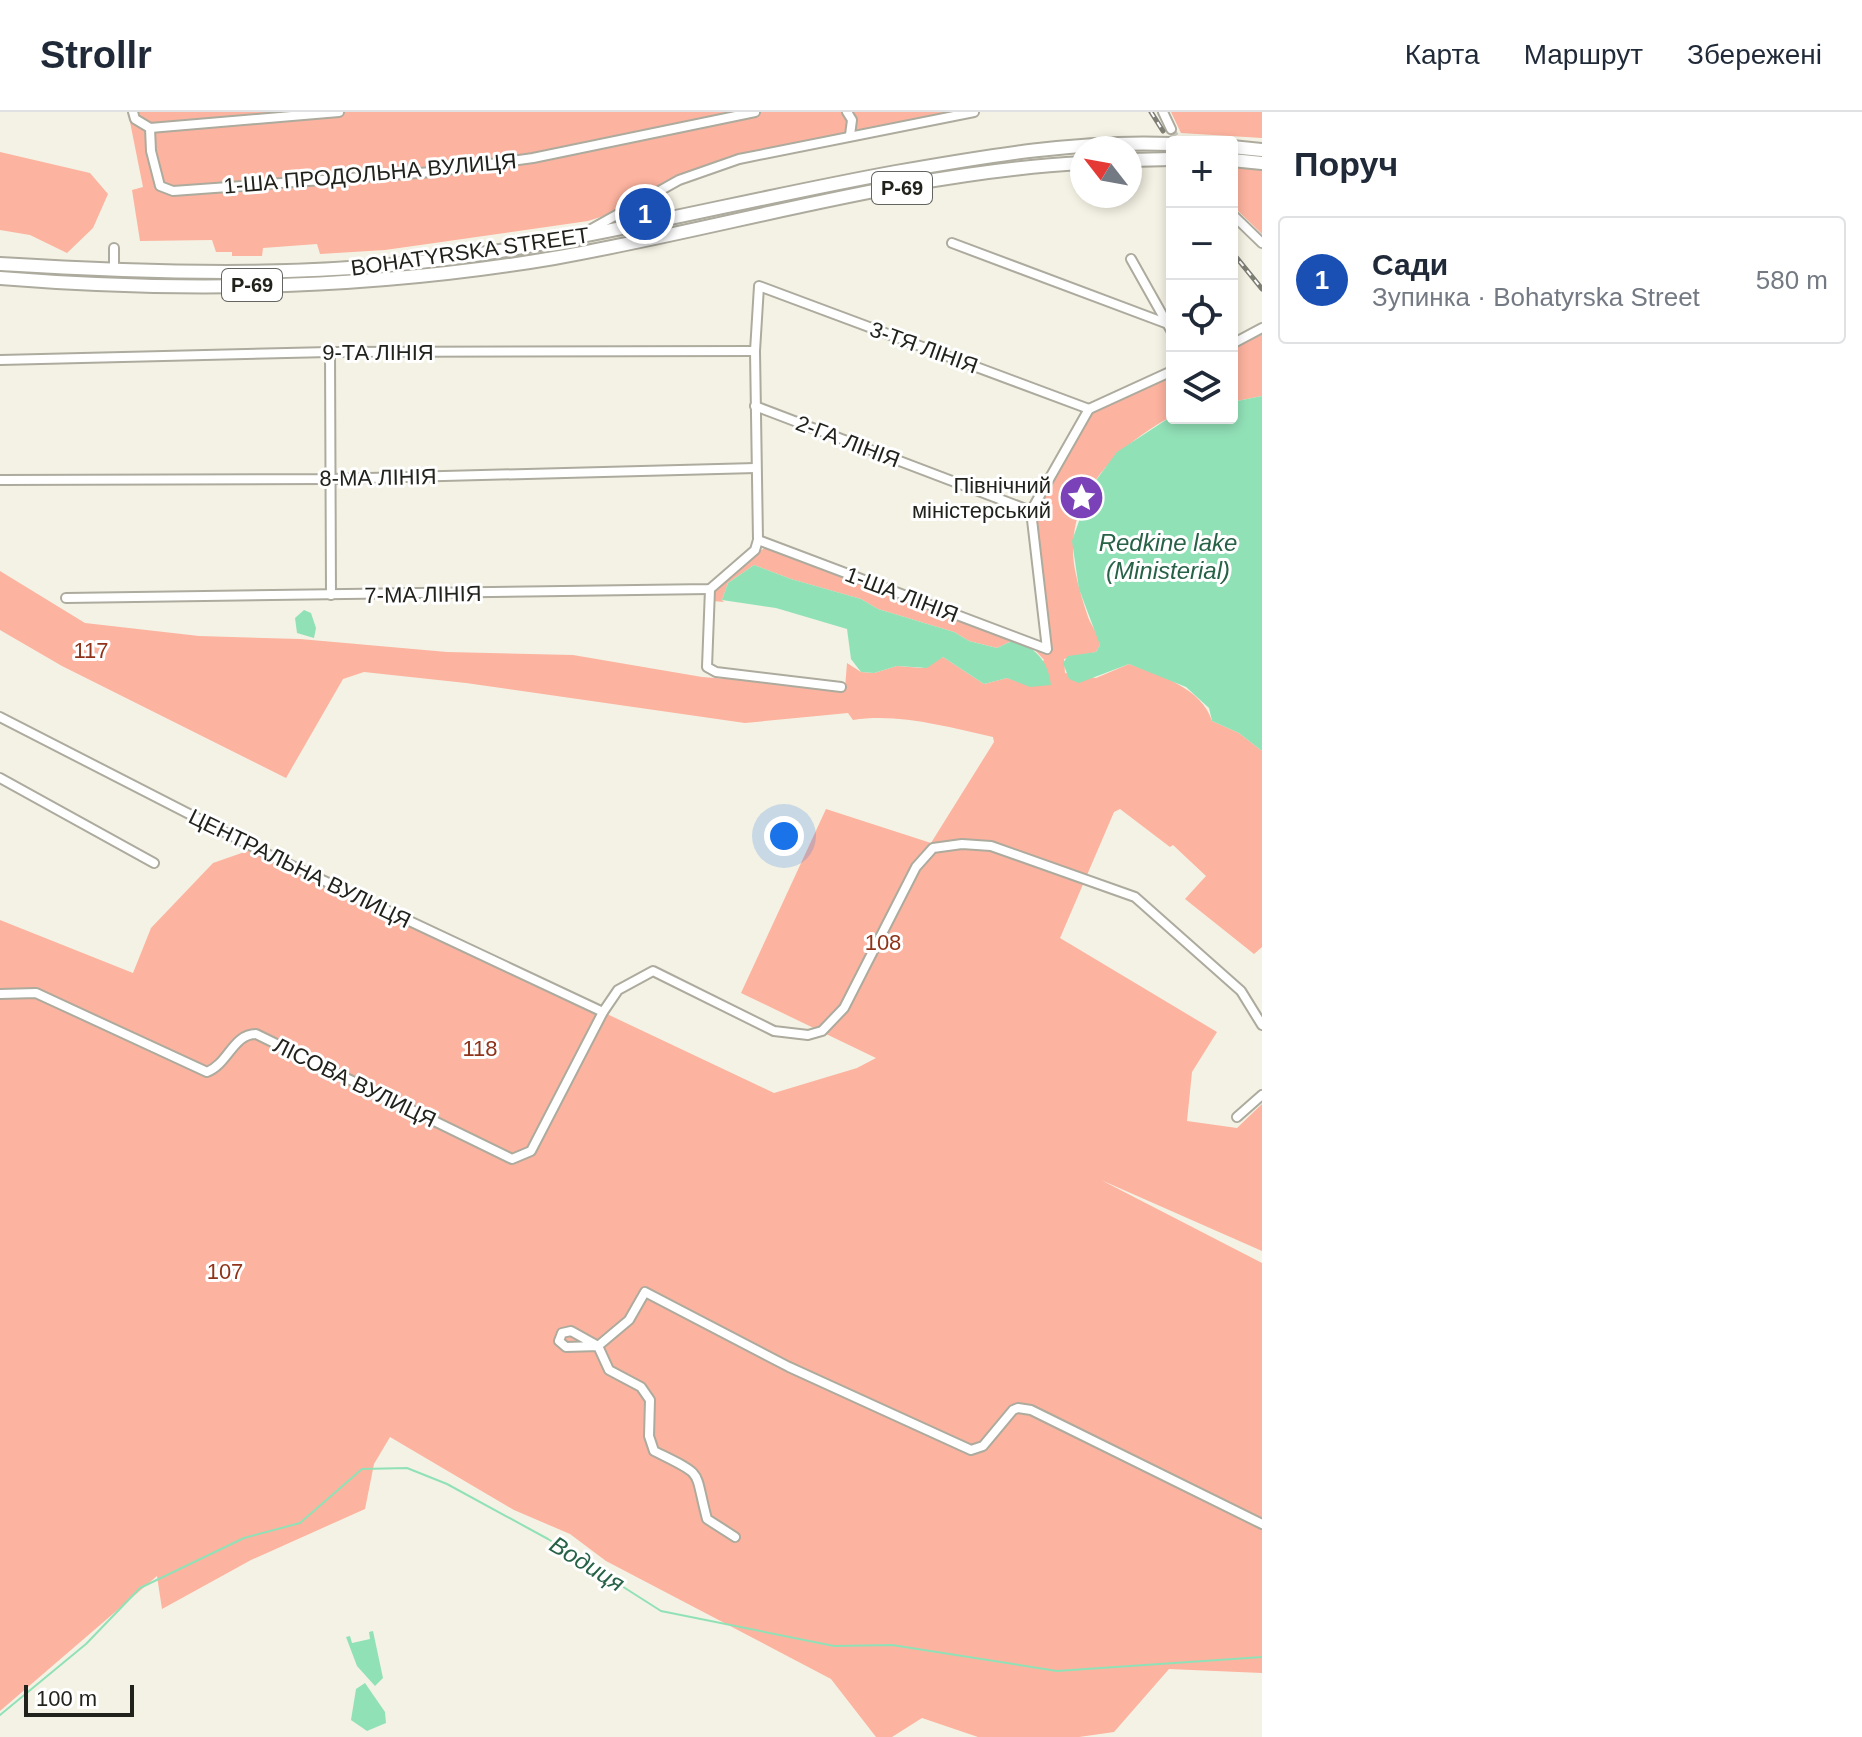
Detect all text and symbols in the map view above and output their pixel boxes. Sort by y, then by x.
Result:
text: Strollr [40,34,152,76]
text: Карта [1405,39,1480,70]
text: Маршрут [1524,39,1643,70]
text: Збережені [1687,39,1822,70]
north arrow [1070,136,1142,208]
map controls [1166,136,1238,424]
button: + [1166,136,1238,208]
text: Поруч [1294,145,1398,183]
street label: 1-ША ПРОДОЛЬНА ВУЛИЦЯ [222,148,518,199]
road number: Р-69 [872,172,932,204]
pin: 1 [619,184,671,244]
button: − [1166,208,1238,280]
street label: BOHATYRSKA STREET [349,222,591,281]
text: Сади [1372,248,1448,281]
text: 1 [1315,265,1329,295]
text: 580 m [1756,265,1828,295]
road number: Р-69 [222,269,282,301]
button: locate [1166,280,1238,352]
text: Зупинка · Bohatyrska Street [1372,282,1700,312]
street label: 3-ТЯ ЛІНІЯ [866,316,981,379]
street label: 9-ТА ЛІНІЯ [322,340,434,365]
button: layers [1166,352,1238,424]
street label: 2-ГА ЛІНІЯ [792,410,903,473]
street label: 8-МА ЛІНІЯ [319,464,437,491]
place label: Північний міністерський [912,473,1051,523]
place icon: Північний міністерський [1058,474,1106,522]
water label: Redkine lake (Ministerial) [1099,529,1237,584]
street label: 1-ША ЛІНІЯ [842,561,962,627]
street label: 7-МА ЛІНІЯ [364,581,482,608]
park label: 117 [73,638,109,663]
street label: ЦЕНТРАЛЬНА ВУЛИЦЯ [185,804,415,933]
your location [764,816,804,856]
park label: 108 [865,930,901,955]
street label: ЛІСОВА ВУЛИЦЯ [270,1032,440,1133]
park label: 118 [462,1036,498,1061]
park label: 107 [207,1259,243,1284]
water label: Водиця [545,1530,630,1597]
scale bar [24,1681,134,1717]
text: 100 m [36,1686,97,1711]

